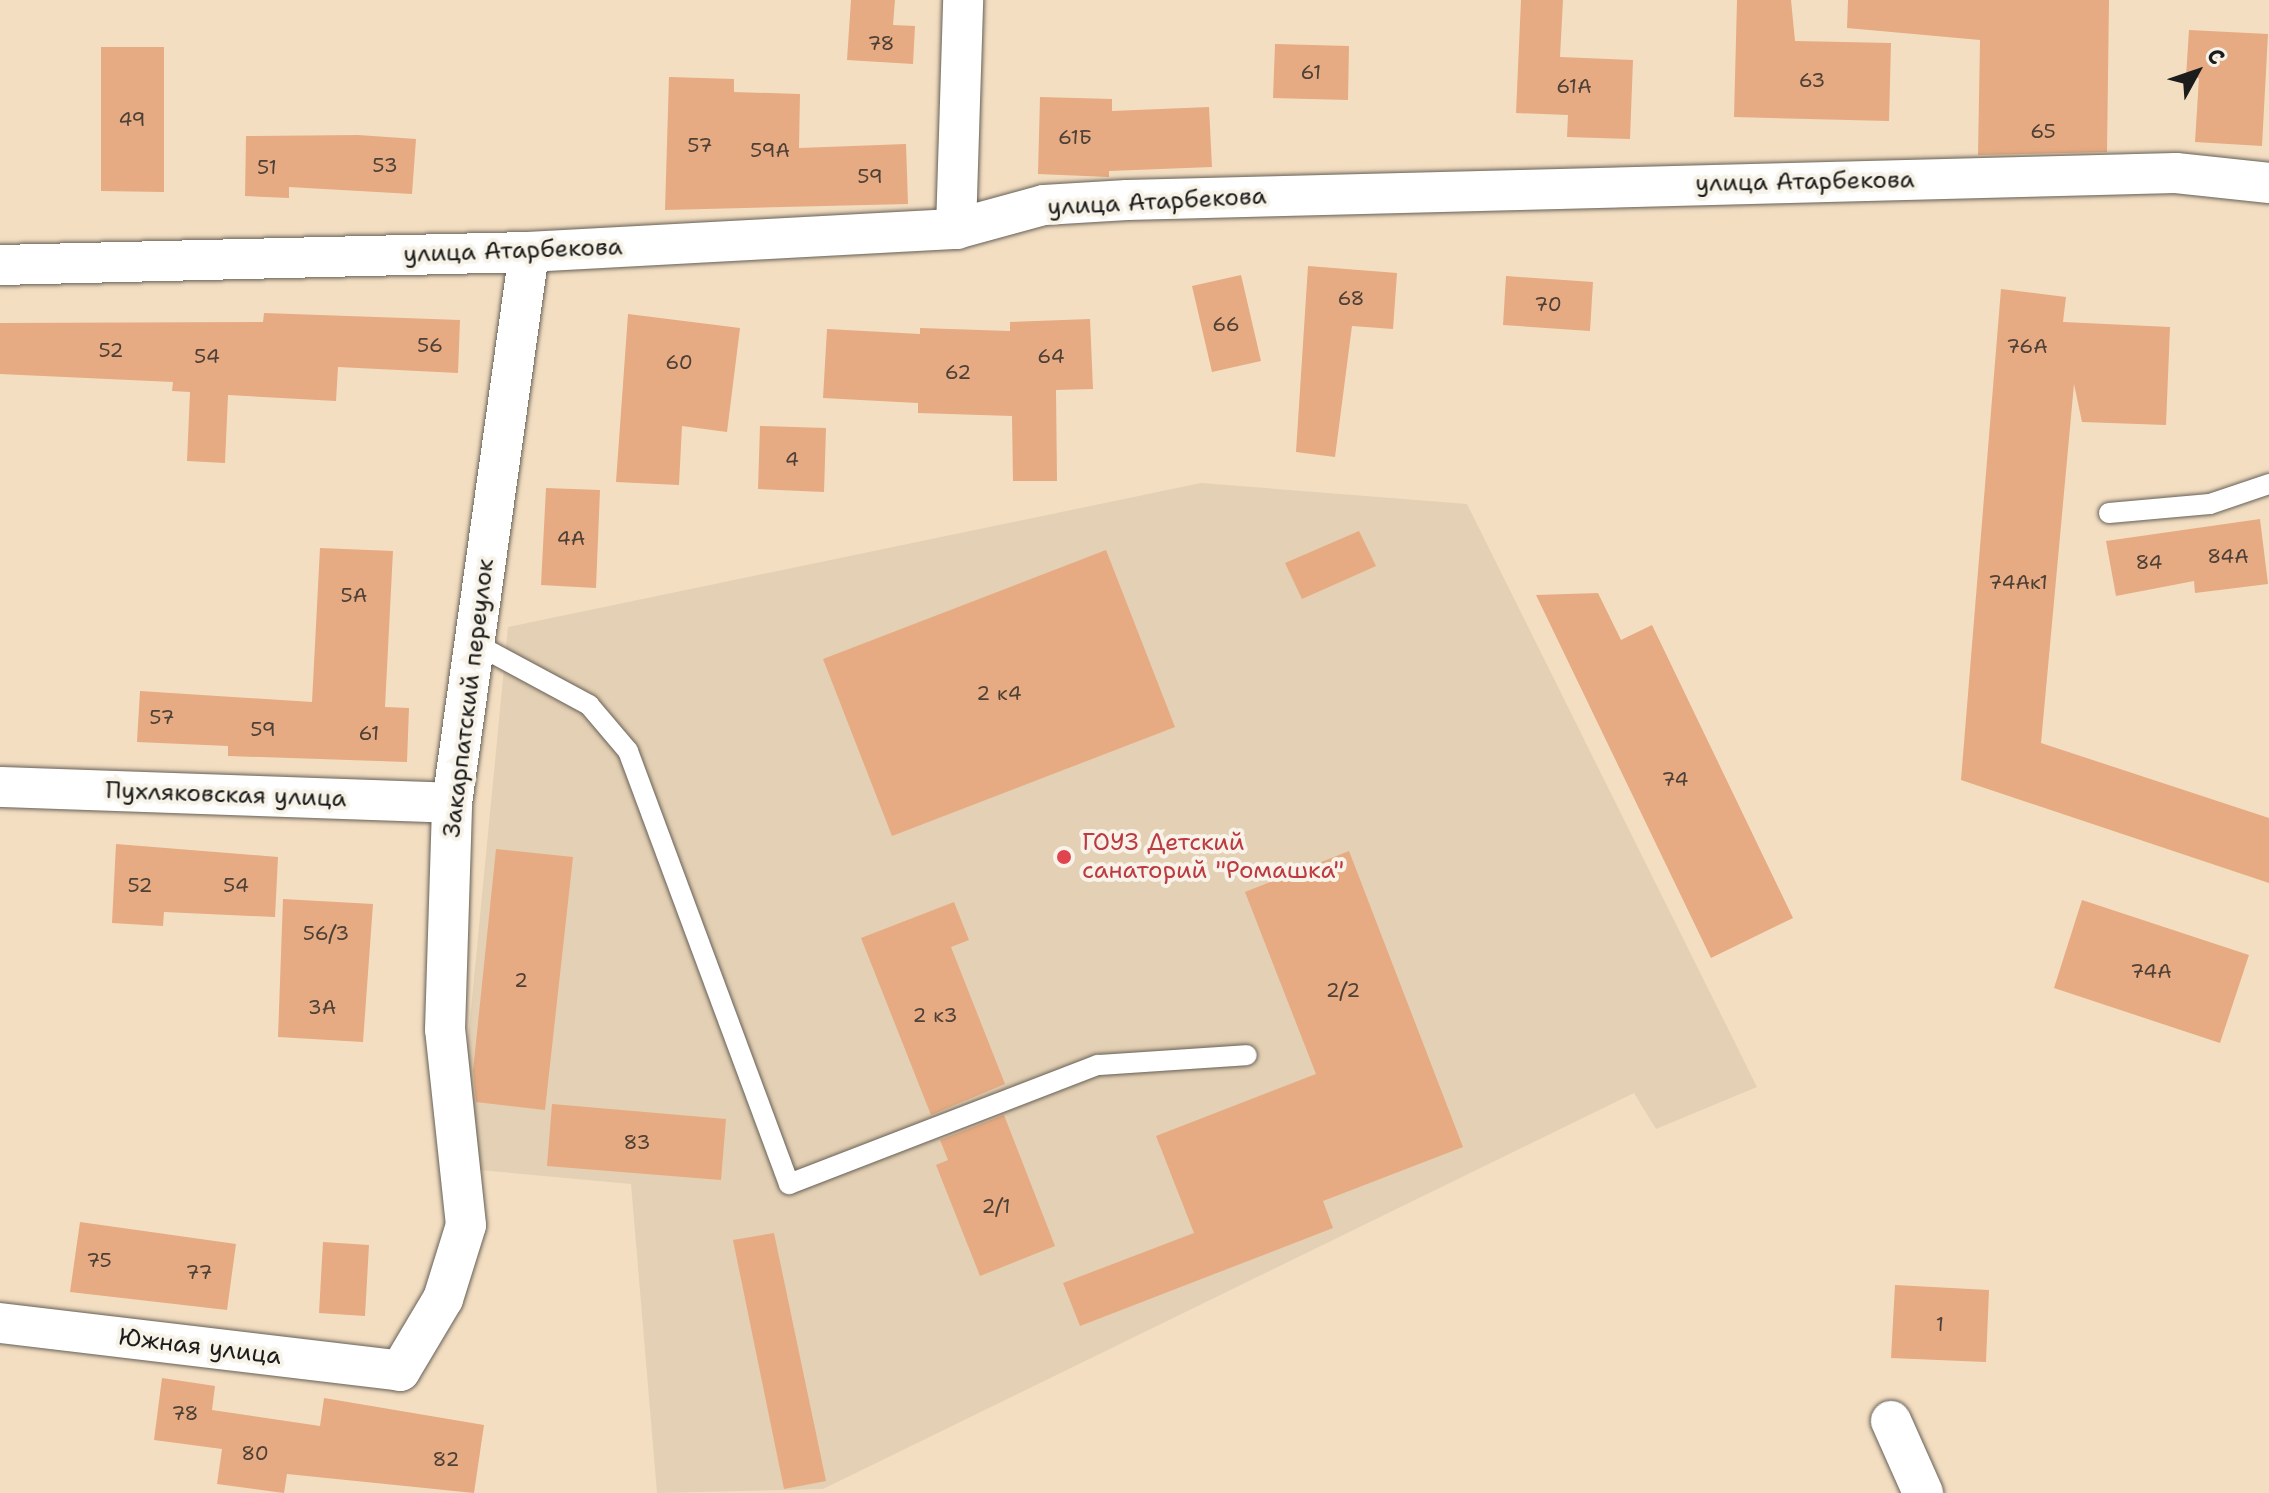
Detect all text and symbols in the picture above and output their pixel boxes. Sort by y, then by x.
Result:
house number: 78 [867,31,895,55]
north arrow [2157,32,2237,112]
text: С [2200,42,2231,71]
house number: 61 [1301,60,1321,84]
house number: 63 [1799,68,1825,92]
house number: 61А [1556,74,1592,98]
house number: 49 [118,107,146,131]
house number: 65 [2030,119,2056,143]
house number: 61Б [1058,125,1092,149]
house number: 57 [687,133,713,157]
house number: 59А [750,138,790,162]
house number: 53 [372,153,398,177]
house number: 51 [257,155,277,179]
house number: 59 [857,164,883,188]
street label: улица Атарбекова [1695,166,1915,198]
street label: улица Атарбекова [1047,182,1267,222]
street label: улица Атарбекова [403,233,623,269]
house number: 68 [1337,286,1365,310]
house number: 70 [1534,292,1562,316]
house number: 66 [1212,312,1240,336]
house number: 56 [417,333,443,357]
house number: 76А [2006,334,2048,358]
house number: 52 [98,338,124,362]
house number: 54 [194,344,220,368]
house number: 64 [1037,344,1065,368]
house number: 60 [665,350,693,374]
house number: 62 [945,360,971,384]
house number: 4 [785,447,799,471]
house number: 4А [557,526,585,550]
house number: 84А [2207,544,2249,568]
house number: 84 [2135,550,2163,574]
street label: Закарпатский переулок [438,557,500,839]
house number: 74Ак1 [1988,570,2048,594]
house number: 5А [341,583,367,607]
house number: 2 к4 [976,681,1022,705]
house number: 57 [149,705,175,729]
house number: 59 [250,717,276,741]
house number: 61 [359,721,379,745]
house number: 74 [1661,767,1689,791]
street label: Пухляковская улица [105,776,347,814]
place label: ГОУЗ Детский санаторий "Ромашка" [1082,829,1344,885]
marker: ГОУЗ Детский санаторий "Ромашка" [1053,846,1075,868]
house number: 52 [127,873,153,897]
house number: 54 [223,873,249,897]
house number: 56/3 [303,921,349,945]
house number: 74А [2130,959,2172,983]
house number: 2 [514,968,528,992]
house number: 2/2 [1326,978,1360,1002]
house number: 3А [308,995,336,1019]
house number: 2 к3 [913,1003,957,1027]
house number: 83 [624,1130,650,1154]
house number: 2/1 [982,1194,1010,1218]
house number: 75 [86,1248,112,1272]
house number: 77 [186,1260,212,1284]
house number: 1 [1936,1312,1944,1336]
street label: Южная улица [117,1323,283,1371]
house number: 78 [171,1401,199,1425]
house number: 80 [241,1441,269,1465]
house number: 82 [433,1447,459,1471]

